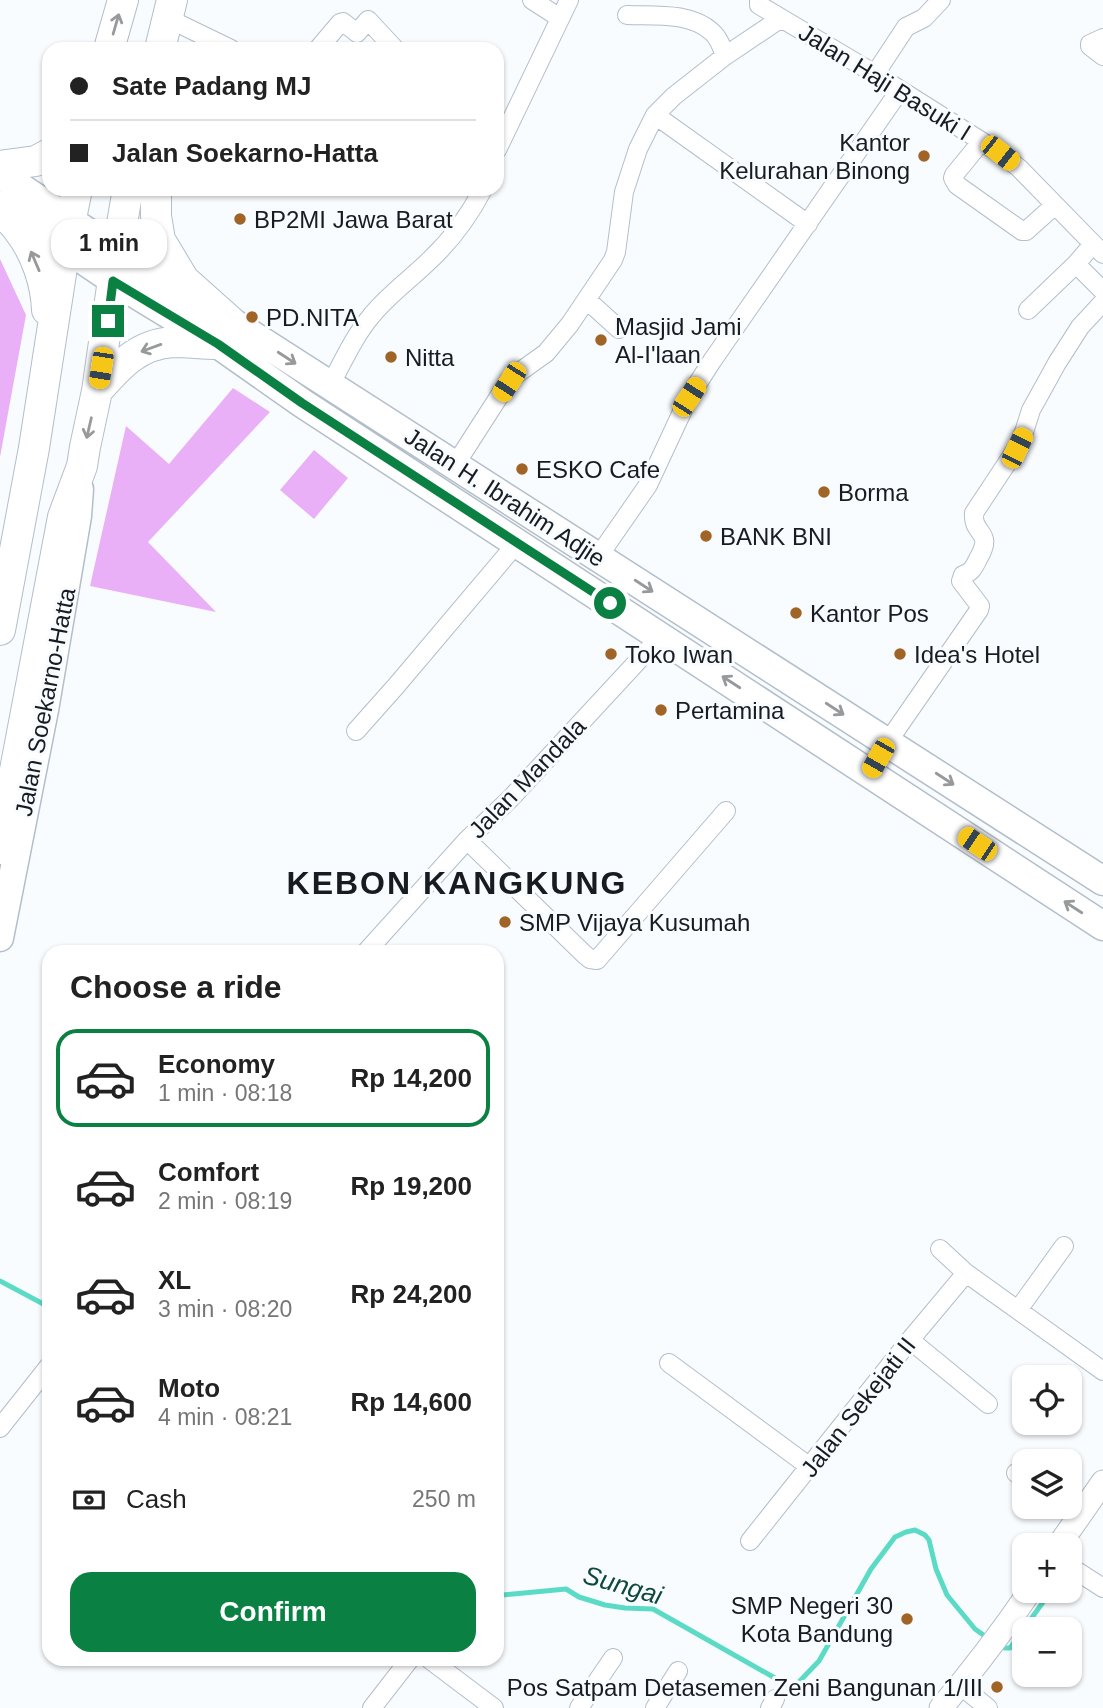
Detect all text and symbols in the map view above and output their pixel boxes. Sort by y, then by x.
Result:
one-way arrow [110,14,123,36]
street label: Jalan Haji Basuki I [794,18,976,146]
text: Sate Padang MJ [112,71,311,101]
place label: Kantor Kelurahan Binong [719,129,910,184]
car [977,132,1024,174]
text: Jalan Soekarno-Hatta [112,138,378,168]
marker: Kantor Kelurahan Binong [916,148,932,164]
place label: BP2MI Jawa Barat [254,206,453,233]
marker: BP2MI Jawa Barat [232,211,248,227]
callout: 1 min [50,219,166,268]
text: 1 min [79,230,139,256]
one-way arrow [28,251,41,273]
place label: PD.NITA [266,304,359,331]
route end [92,305,124,337]
marker: PD.NITA [244,309,260,325]
place label: Masjid Jami Al-I'laan [615,313,742,368]
marker: Masjid Jami Al-I'laan [593,332,609,348]
one-way arrow [140,343,162,355]
place label: Nitta [405,344,455,371]
car [88,346,115,390]
marker: Nitta [383,349,399,365]
one-way arrow [277,350,296,365]
car [489,359,530,405]
car [669,374,710,420]
one-way arrow [81,416,95,439]
street label: Jalan H. Ibrahim Adjie [400,422,610,572]
car [999,425,1036,471]
place label: ESKO Cafe [536,456,660,483]
marker: ESKO Cafe [514,461,530,477]
place label: Borma [838,479,909,506]
marker: Borma [816,484,832,500]
place label: BANK BNI [720,523,832,550]
marker: BANK BNI [698,528,714,544]
one-way arrow [633,580,653,594]
street label: Jalan Soekarno-Hatta [10,585,81,819]
route start [594,587,626,619]
place label: Kantor Pos [810,600,929,627]
marker: Kantor Pos [788,605,804,621]
place label: Toko Iwan [625,641,733,668]
place label: Idea's Hotel [914,641,1040,668]
marker: Toko Iwan [603,646,619,662]
marker: Idea's Hotel [892,646,908,662]
one-way arrow [721,674,741,688]
place label: Pertamina [675,697,785,724]
marker: Pertamina [653,702,669,718]
one-way arrow [825,702,844,716]
street label: Jalan Mandala [463,712,591,844]
car [859,735,898,781]
one-way arrow [935,772,954,787]
car [954,824,1001,864]
district label: KEBON KANGKUNG [287,865,627,901]
one-way arrow [1064,899,1083,914]
place label: SMP Vijaya Kusumah [519,909,750,936]
marker: SMP Vijaya Kusumah [497,914,513,930]
text: Choose a ride [70,969,282,1005]
icon: car [74,1047,137,1110]
text: Economy [158,1049,275,1079]
text: Rp 14,200 [351,1063,472,1093]
text: 1 min · 08:18 [158,1080,292,1106]
icon: car [74,1155,137,1218]
text: Comfort [158,1157,259,1187]
text: Rp 19,200 [351,1171,472,1201]
text: 2 min · 08:19 [158,1188,292,1214]
icon: car [74,1263,137,1326]
text: XL [158,1265,191,1295]
text: Rp 24,200 [351,1279,472,1309]
text: 3 min · 08:20 [158,1296,292,1322]
street label: Jalan Sekejati II [795,1332,921,1482]
map controls [1012,1365,1082,1687]
button: locate [1012,1365,1082,1435]
icon: car [74,1371,137,1434]
text: Moto [158,1373,220,1403]
text: Rp 14,600 [351,1387,472,1417]
text: 4 min · 08:21 [158,1404,292,1430]
button: layers [1012,1449,1082,1519]
icon: cash [70,1481,108,1519]
text: Cash [126,1484,187,1514]
text: 250 m [412,1486,476,1512]
button: + [1012,1533,1082,1603]
water label: Sungai [580,1559,667,1611]
button: Confirm [70,1572,476,1652]
place label: SMP Negeri 30 Kota Bandung [731,1592,893,1647]
marker: SMP Negeri 30 Kota Bandung [899,1611,915,1627]
button: − [1012,1617,1082,1687]
place label: Pos Satpam Detasemen Zeni Bangunan 1/III [507,1674,983,1701]
marker: Pos Satpam Detasemen Zeni Bangunan 1/III [989,1679,1005,1695]

